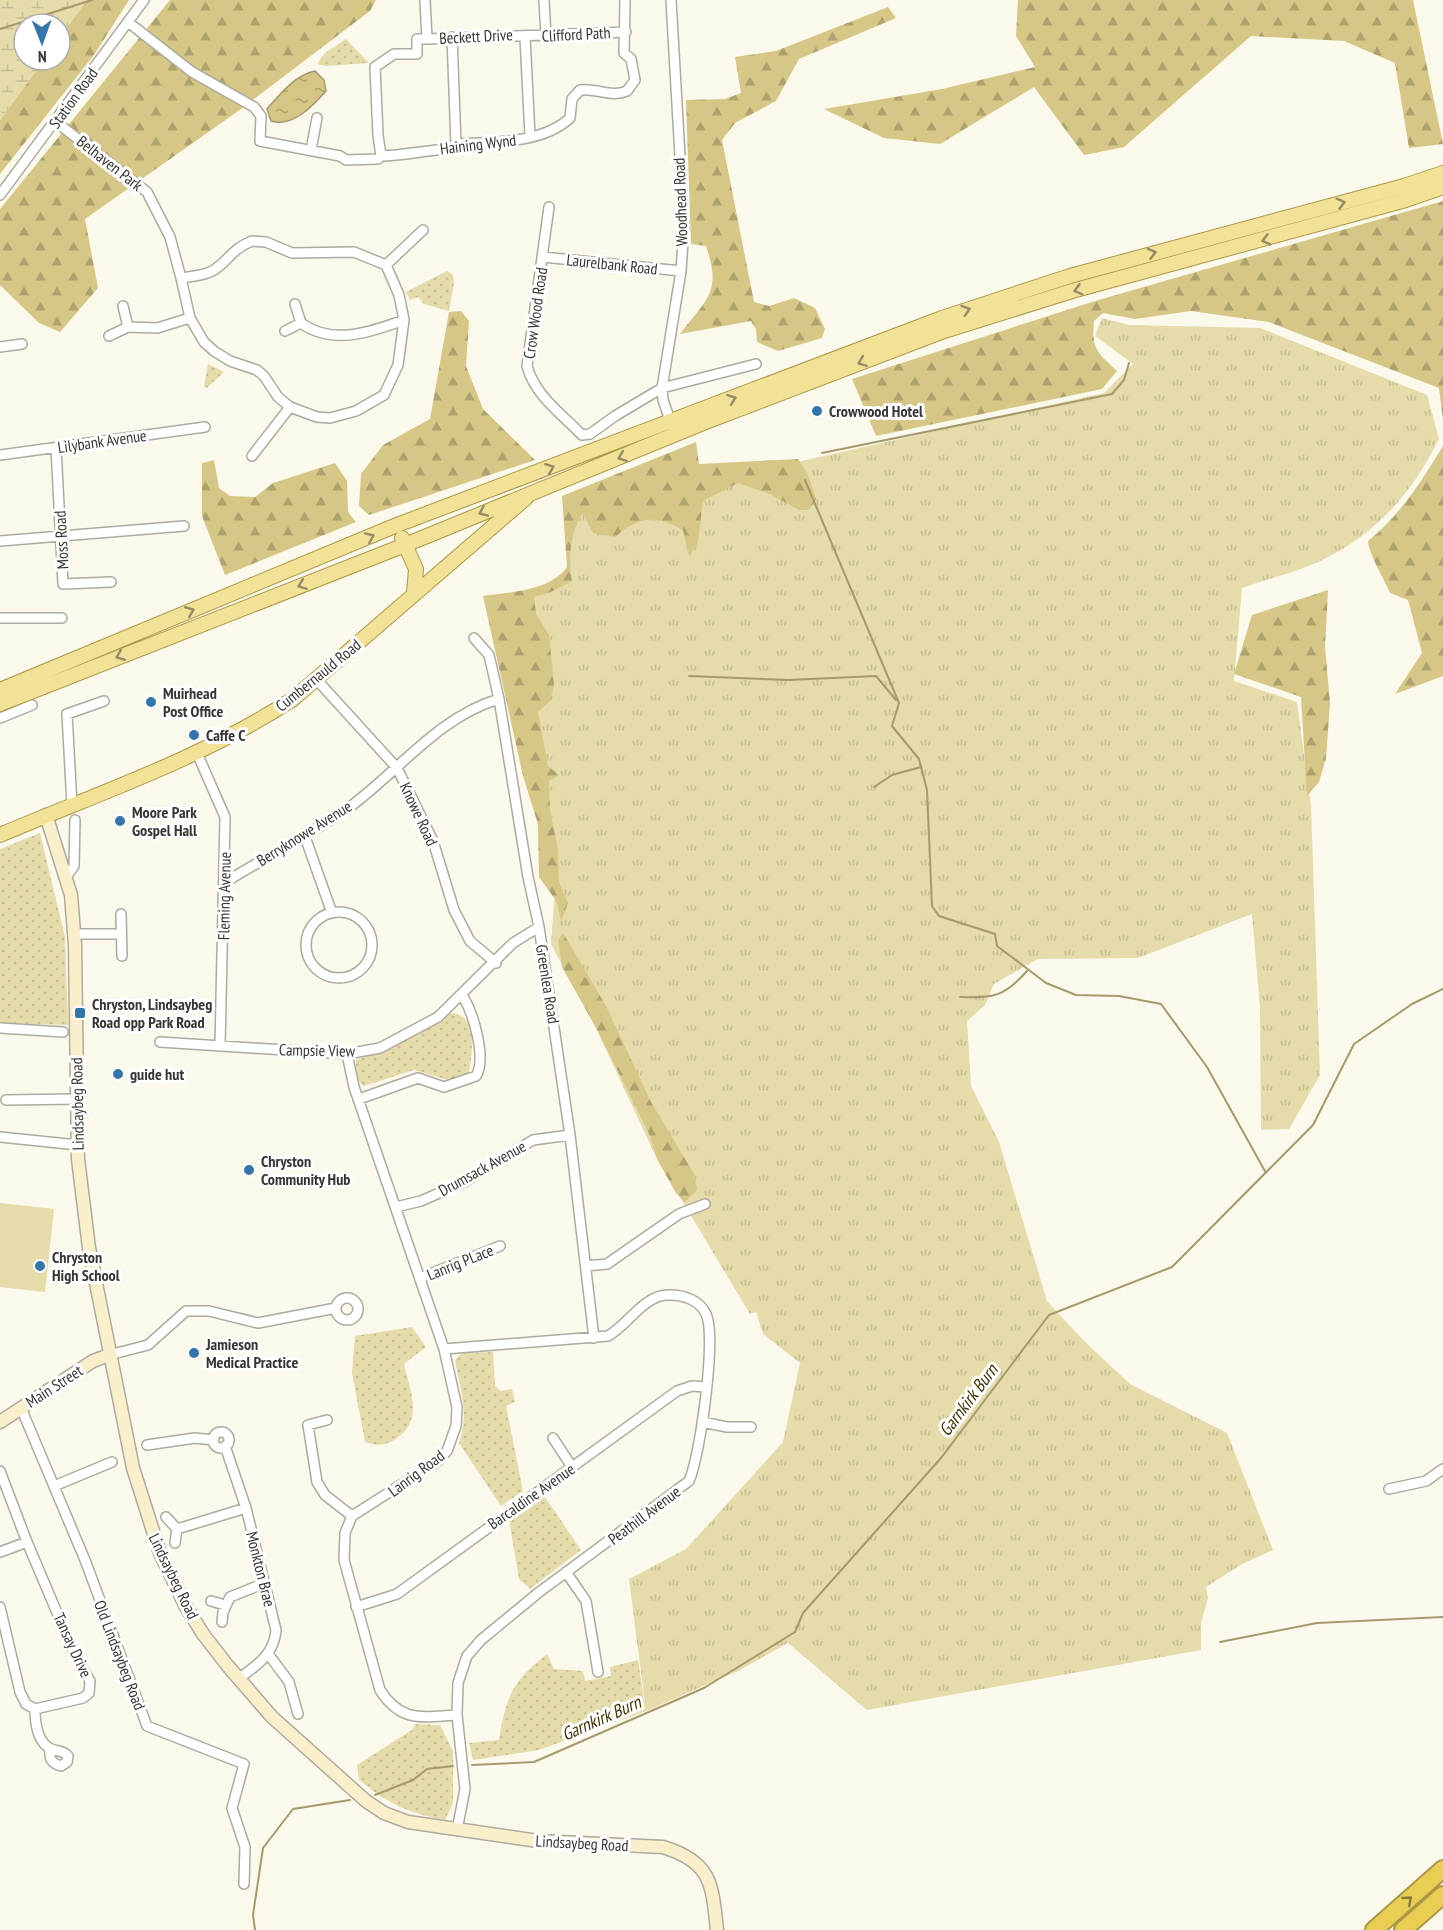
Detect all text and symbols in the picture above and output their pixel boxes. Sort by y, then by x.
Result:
north arrow [12,12,72,72]
street label: Clifford Path [541,22,611,46]
street label: Beckett Drive [439,24,513,48]
text: N [38,47,47,67]
street label: Station Road [44,64,102,132]
street label: Haining Wynd [439,129,517,159]
street label: Belhaven Park [73,131,148,195]
street label: Woodhead Road [668,157,692,247]
one-way arrow [1336,197,1346,210]
one-way arrow [1261,232,1271,245]
one-way arrow [1147,248,1157,261]
street label: Laurelbank Road [566,249,659,279]
street label: Crow Wood Road [519,266,551,360]
one-way arrow [1073,282,1083,295]
one-way arrow [960,305,971,318]
one-way arrow [857,355,868,368]
one-way arrow [726,393,737,406]
place label: Crowwood Hotel [829,401,923,421]
marker: Crowwood Hotel [810,404,824,418]
street label: Lilybank Avenue [56,425,148,457]
one-way arrow [617,449,627,462]
one-way arrow [544,462,555,475]
one-way arrow [478,505,489,517]
street label: Moss Road [49,510,73,570]
one-way arrow [364,532,375,544]
one-way arrow [297,577,308,590]
one-way arrow [184,606,195,618]
street label: Cumbernauld Road [271,634,365,716]
one-way arrow [116,649,127,661]
place label: Muirhead Post Office [163,683,223,721]
marker: Muirhead Post Office [144,695,158,709]
place label: Caffe C [206,725,246,745]
marker: Caffe C [187,728,201,742]
street label: Knowe Road [396,779,442,849]
street label: Berryknowe Avenue [253,796,355,870]
place label: Moore Park Gospel Hall [132,802,197,840]
marker: Moore Park Gospel Hall [113,814,127,828]
street label: Fleming Avenue [213,852,235,940]
street label: Greenlea Road [532,943,564,1025]
place label: Chryston, Lindsaybeg Road opp Park Road [92,994,212,1032]
marker: Chryston, Lindsaybeg Road opp Park Road [73,1006,87,1020]
street label: Campsie View [279,1039,356,1061]
street label: Lindsaybeg Road [66,1057,88,1151]
place label: guide hut [130,1064,184,1084]
marker: guide hut [111,1067,125,1081]
street label: Drumsack Avenue [435,1136,529,1200]
place label: Chryston Community Hub [261,1151,350,1189]
marker: Chryston Community Hub [242,1163,256,1177]
street label: Lanrig PLace [424,1240,496,1284]
place label: Chryston High School [52,1247,120,1285]
marker: Chryston High School [33,1259,47,1273]
place label: Jamieson Medical Practice [205,1334,298,1372]
marker: Jamieson Medical Practice [187,1346,201,1360]
water label: Garnkirk Burn [933,1359,1003,1441]
street label: Main Street [22,1360,87,1412]
street label: Lanrig Road [384,1445,448,1501]
street label: Barcaldine Avenue [484,1459,578,1533]
street label: Peathill Avenue [604,1481,684,1549]
street label: Monkton Brae [242,1529,280,1609]
street label: Lindsaybeg Road [145,1530,203,1622]
street label: Old Lindsaybeg Road [90,1597,150,1713]
street label: Tansay Drive [49,1609,97,1681]
water label: Garnkirk Burn [558,1690,645,1746]
street label: Lindsaybeg Road [535,1831,629,1855]
one-way arrow [1401,1896,1412,1907]

